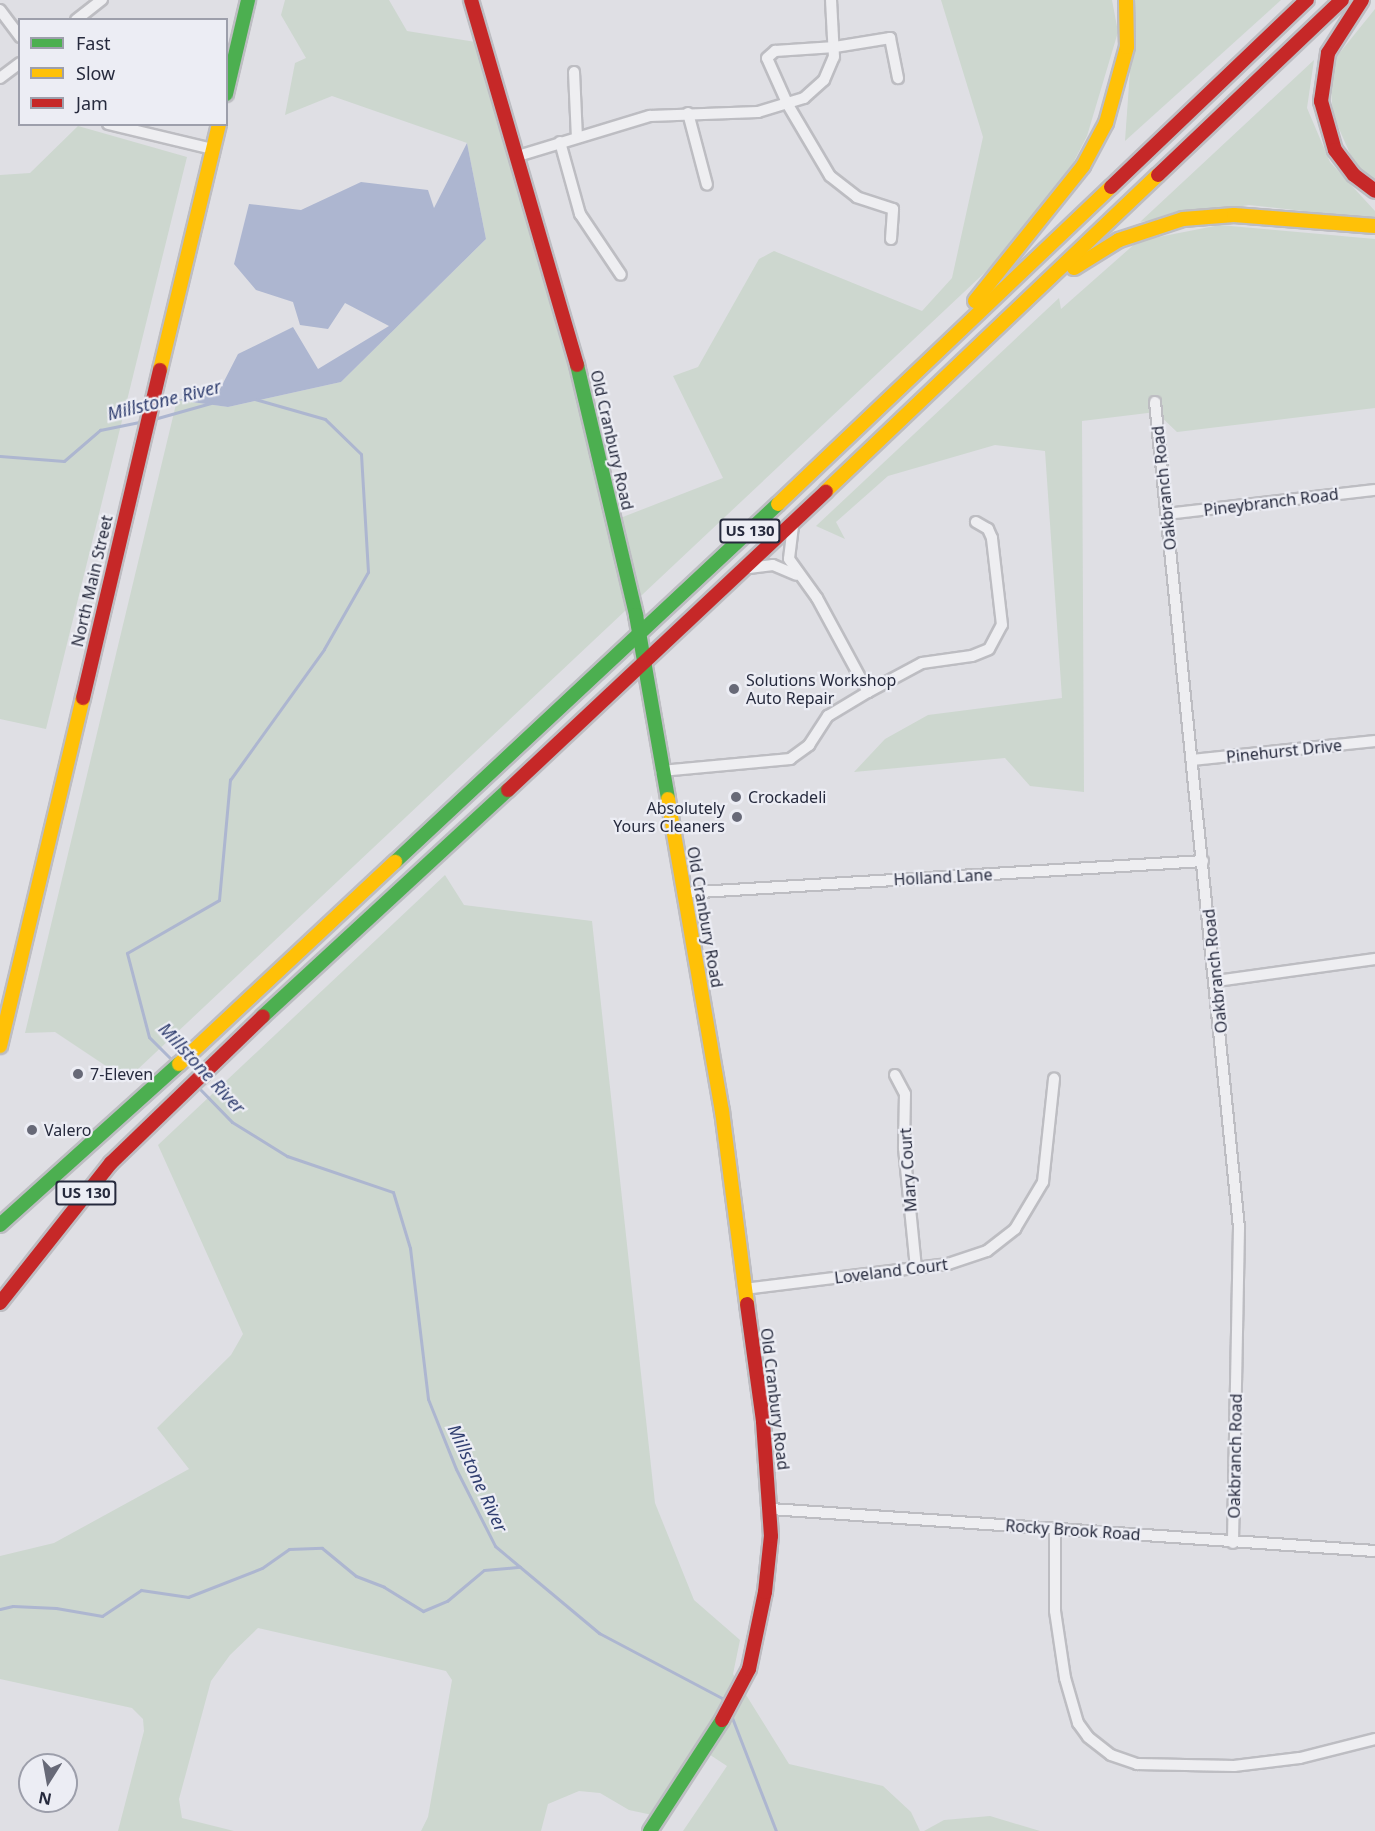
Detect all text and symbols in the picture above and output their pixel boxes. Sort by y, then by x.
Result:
legend [18,18,228,126]
text: Fast [76,31,111,55]
text: Slow [76,61,115,85]
text: Jam [76,91,108,115]
street label: Old Cranbury Road [587,368,637,512]
water label: Millstone River [105,375,223,425]
street label: Oakbranch Road [1148,425,1180,551]
street label: Pineybranch Road [1202,484,1340,520]
street label: North Main Street [68,513,116,649]
road number: US 130 [718,519,782,543]
place label: Solutions Workshop Auto Repair [746,670,896,708]
marker: Solutions Workshop Auto Repair [727,682,741,696]
street label: Pinehurst Drive [1225,735,1343,767]
place label: Crockadeli [748,787,826,807]
marker: Crockadeli [729,790,743,804]
place label: Absolutely Yours Cleaners [613,798,725,836]
marker: Absolutely Yours Cleaners [730,810,744,824]
street label: Old Cranbury Road [683,845,727,989]
street label: Holland Lane [893,865,993,889]
street label: Oakbranch Road [1199,908,1231,1034]
water label: Millstone River [154,1018,250,1118]
place label: 7-Eleven [90,1064,153,1084]
marker: 7-Eleven [71,1067,85,1081]
place label: Valero [44,1120,91,1140]
marker: Valero [25,1123,39,1137]
street label: Mary Court [895,1127,921,1213]
road number: US 130 [54,1181,118,1205]
street label: Loveland Court [833,1255,949,1287]
street label: Old Cranbury Road [757,1327,793,1471]
street label: Oakbranch Road [1224,1393,1246,1519]
water label: Millstone River [444,1421,512,1535]
street label: Rocky Brook Road [1005,1516,1141,1544]
north arrow [18,1753,78,1813]
text: N [36,1787,53,1811]

